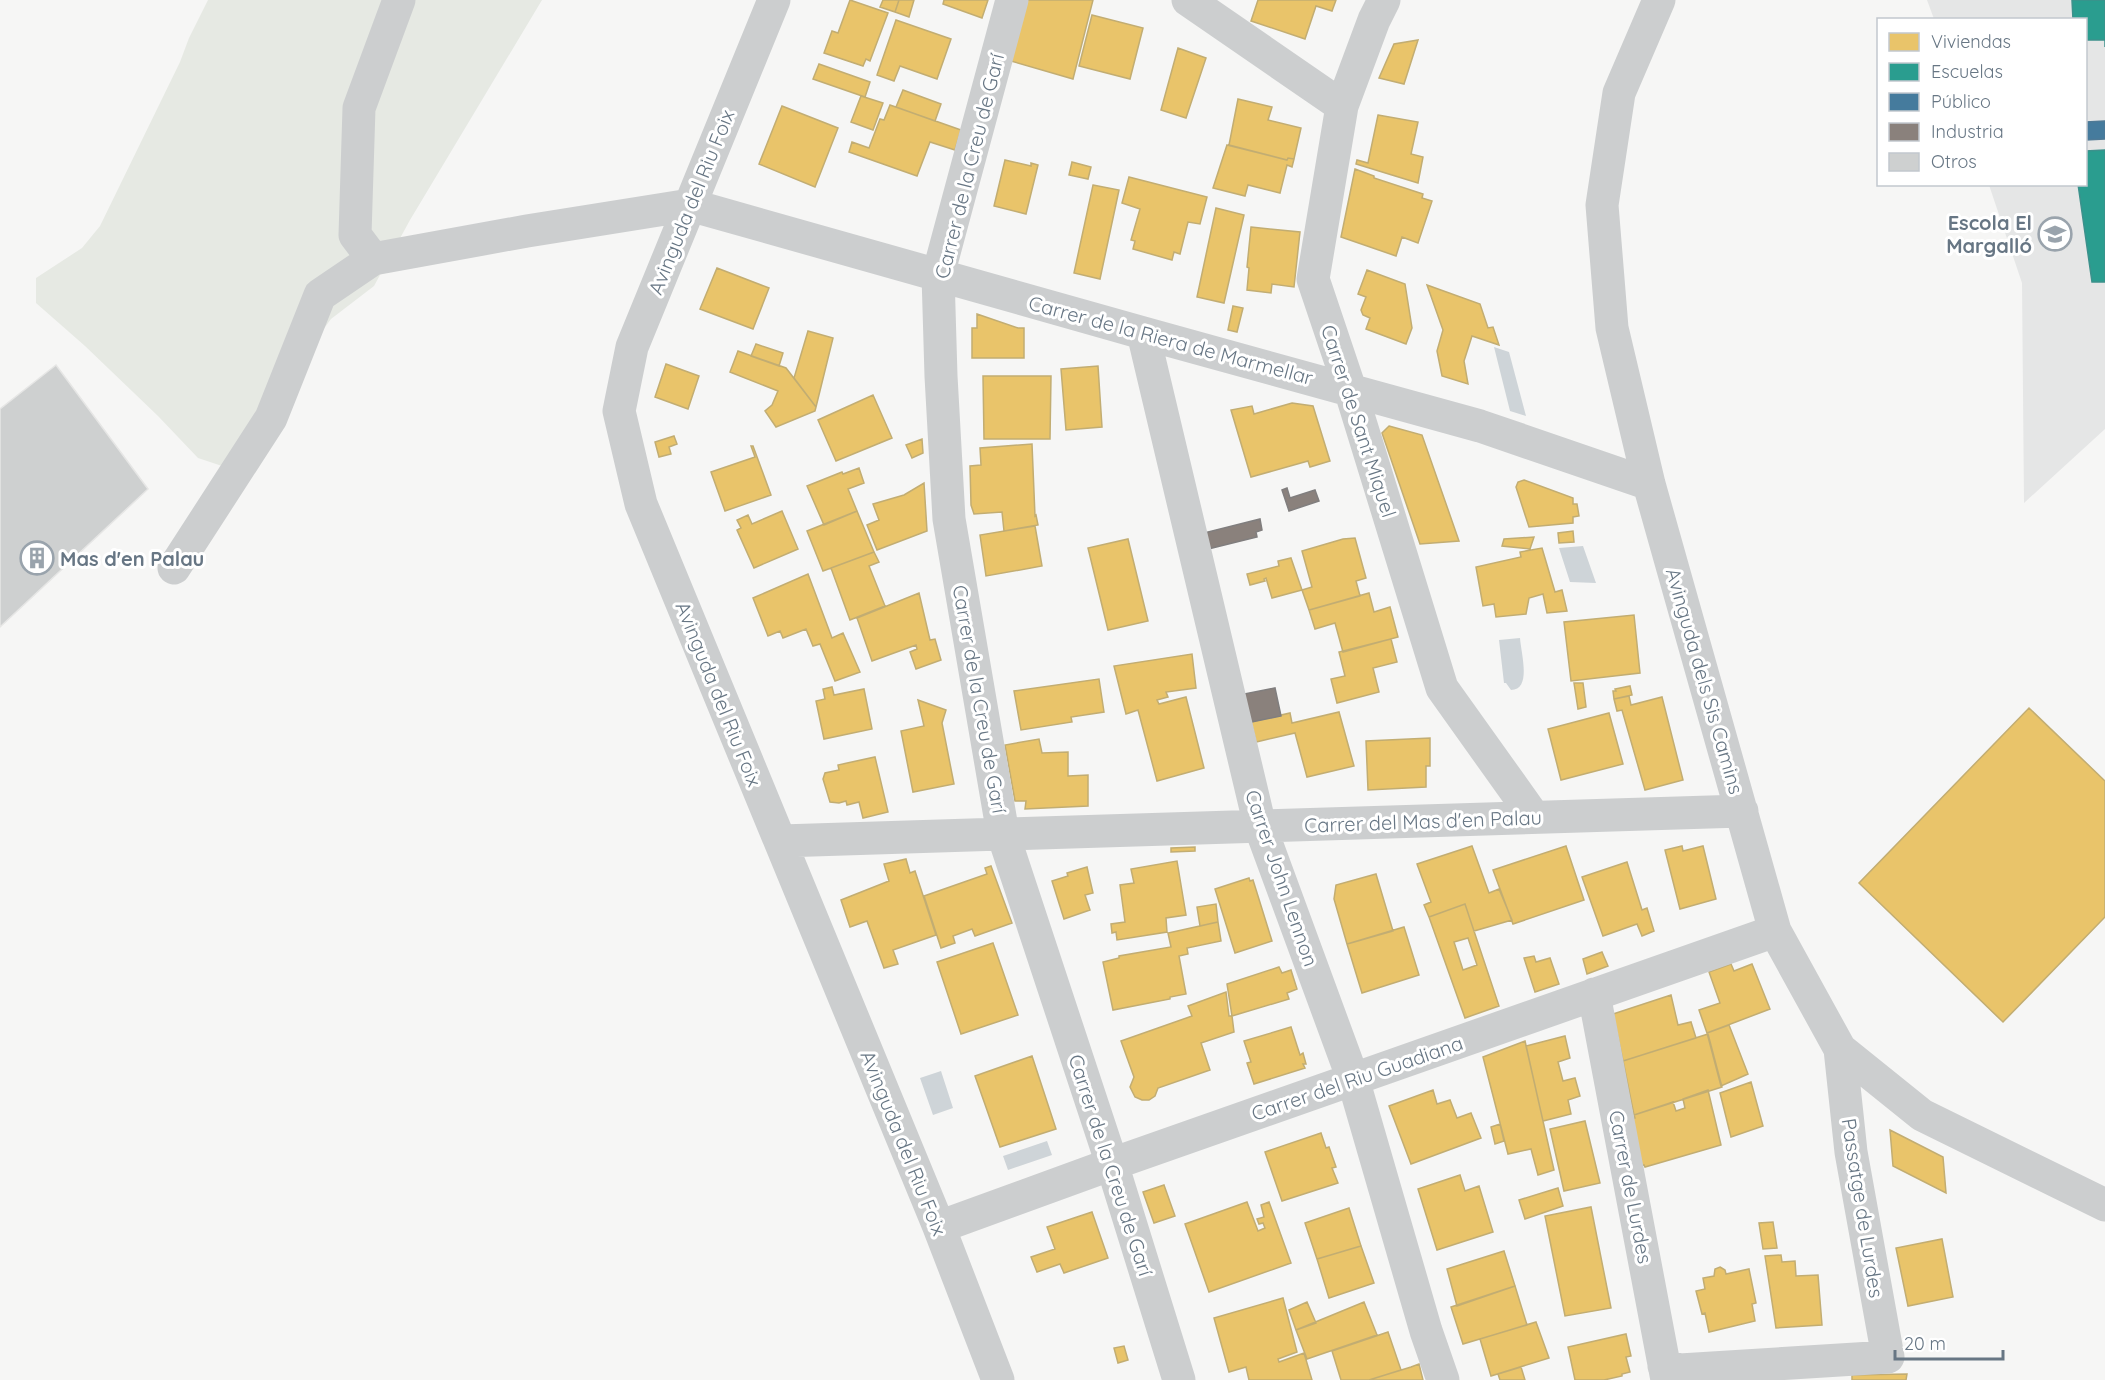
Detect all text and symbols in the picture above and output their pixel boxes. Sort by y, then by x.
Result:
legend [1877,18,2087,186]
text: Viviendas [1931,30,2011,53]
street label: Carrer de la Creu de Garí [929,50,1009,281]
text: Escuelas [1931,60,2003,83]
text: Público [1931,90,1991,113]
street label: Avinguda del Riu Foix [642,106,740,298]
text: Industria [1931,120,2004,143]
text: Otros [1931,150,1977,173]
place label: Escola El Margalló [1946,210,2032,258]
school or university icon: Escola El Margalló [2037,216,2073,252]
street label: Carrer de la Riera de Marmellar [1026,290,1316,390]
street label: Carrer de Sant Miquel [1316,322,1402,520]
building icon: Mas d'en Palau [19,540,55,576]
place label: Mas d'en Palau [60,546,204,571]
street label: Avinguda dels Sis Camins [1661,565,1749,797]
street label: Carrer de la Creu de Garí [948,583,1013,816]
street label: Avinguda del Riu Foix [670,598,768,790]
street label: Carrer John Lennon [1240,786,1324,970]
street label: Carrer del Mas d'en Palau [1304,804,1542,838]
street label: Carrer del Riu Guadiana [1248,1030,1466,1126]
street label: Avinguda del Riu Foix [855,1047,953,1239]
street label: Carrer de la Creu de Garí [1063,1051,1159,1280]
street label: Carrer de Lurdes [1604,1108,1658,1266]
street label: Passatge de Lurdes [1836,1116,1890,1300]
scale bar [1895,1323,2003,1361]
text: 20 m [1904,1332,1946,1355]

